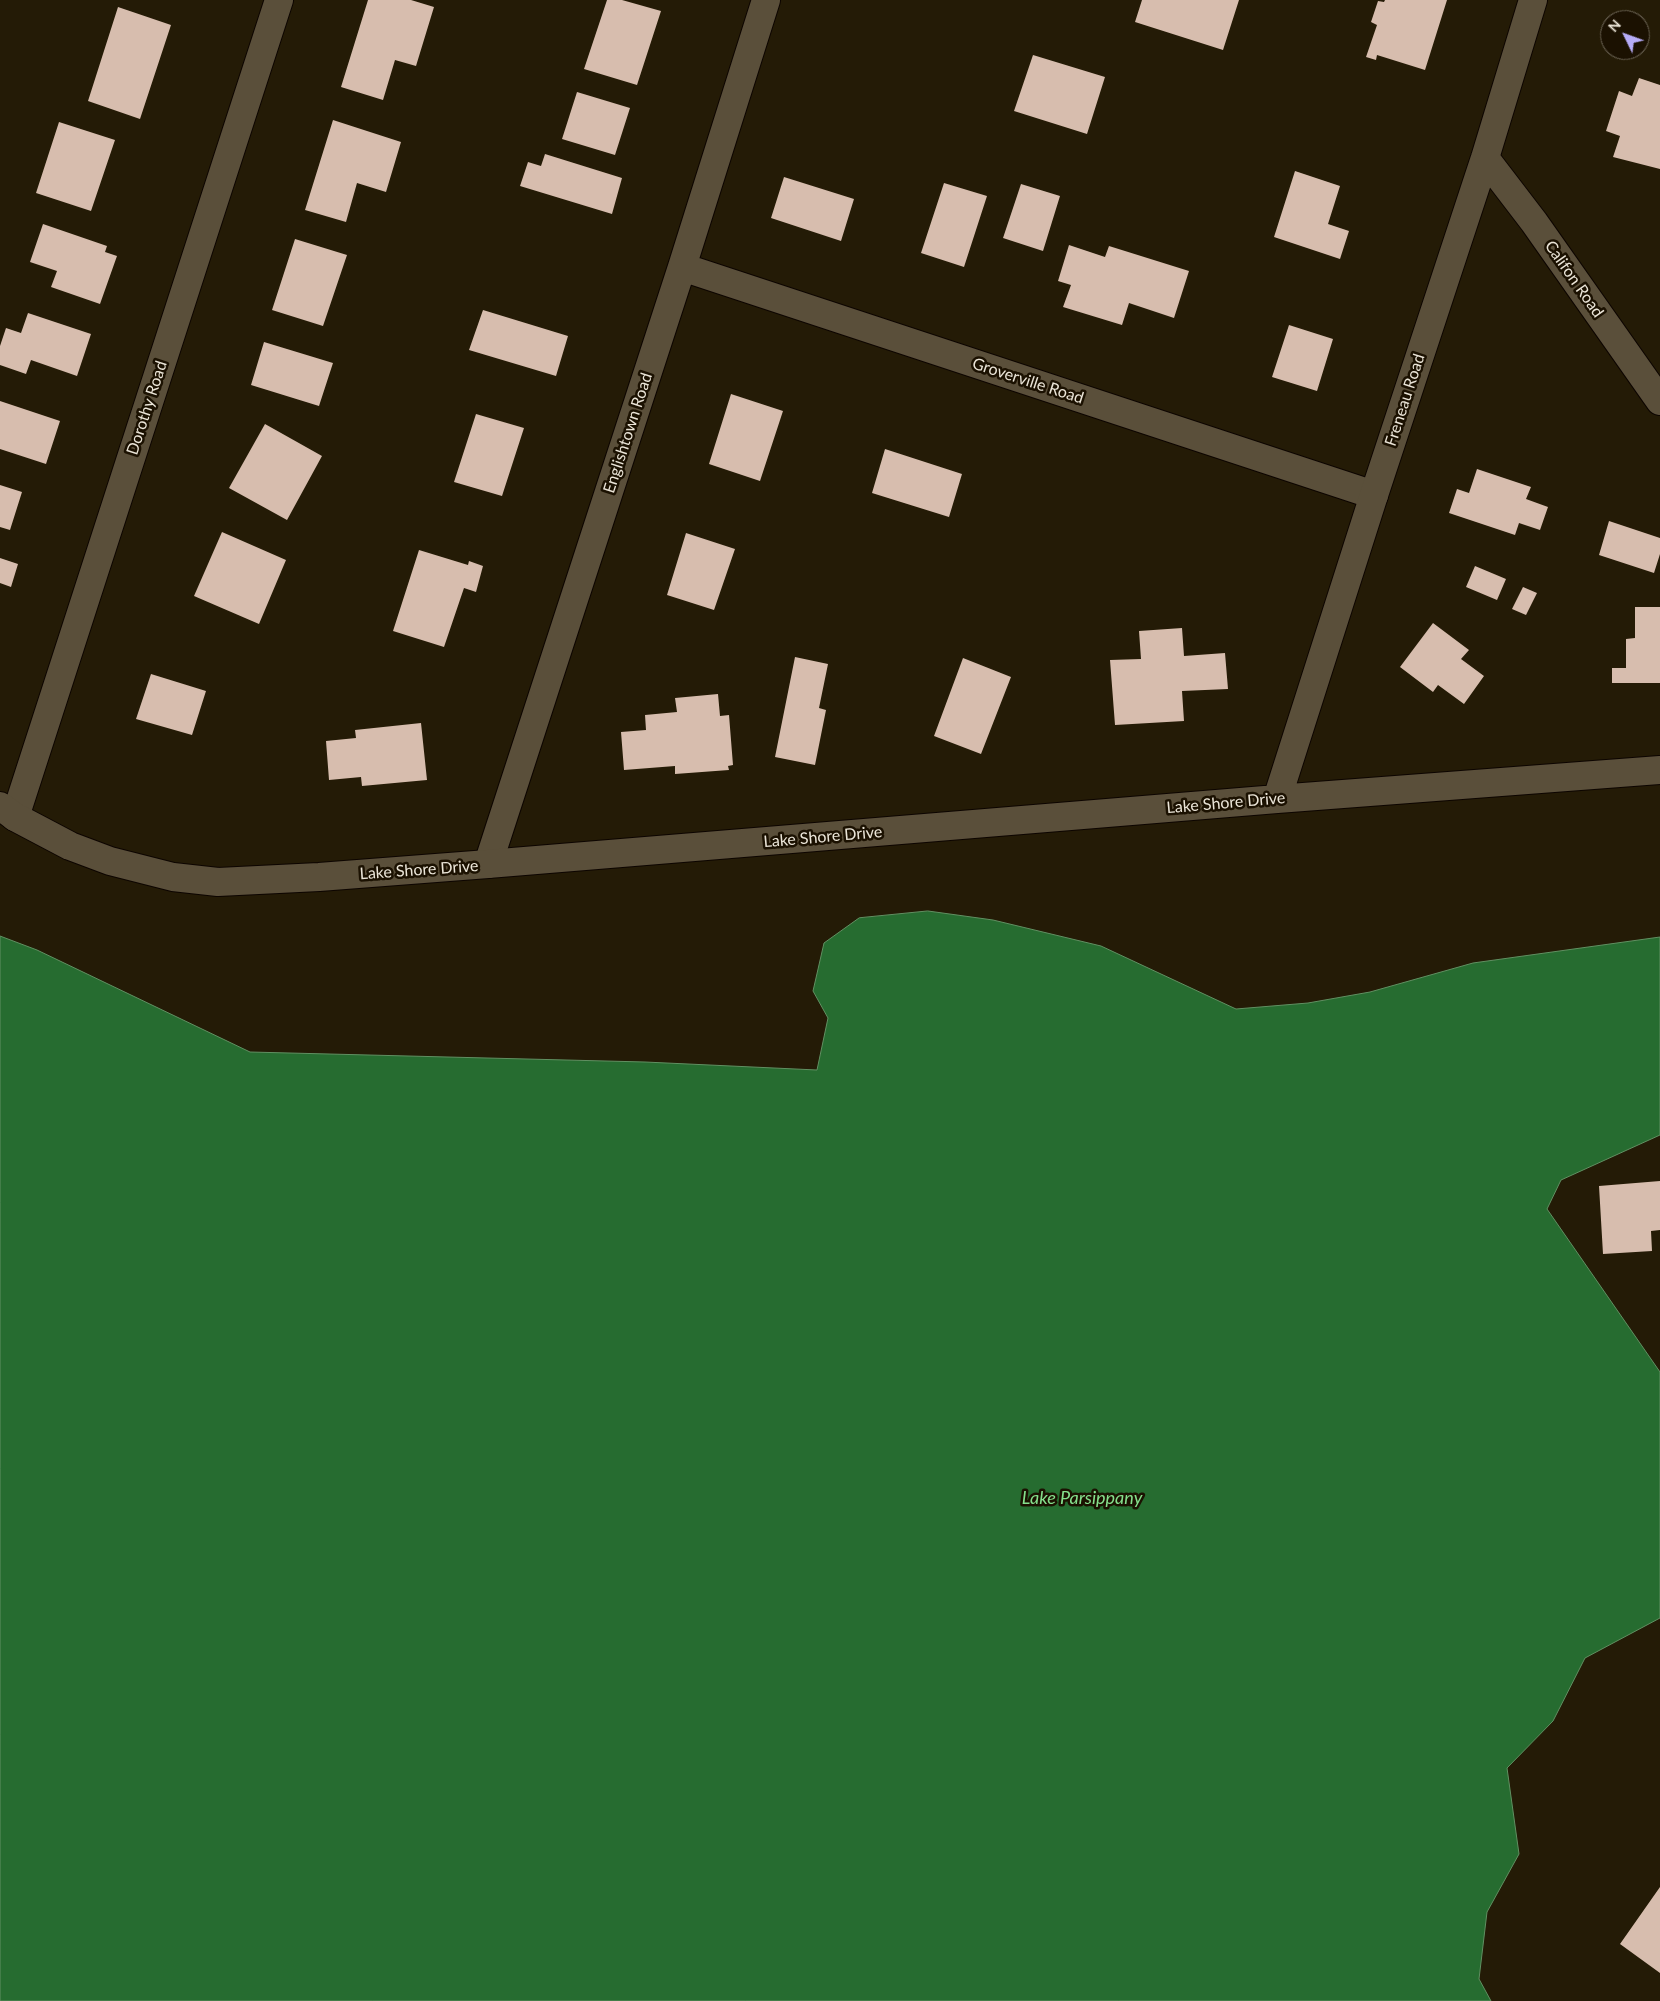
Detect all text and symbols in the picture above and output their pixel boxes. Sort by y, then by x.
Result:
north arrow [1600,10,1650,60]
text: N [1604,16,1624,35]
street label: Califon Road [1541,237,1607,321]
street label: Freneau Road [1381,351,1429,449]
street label: Groverville Road [970,354,1086,408]
street label: Dorothy Road [123,359,171,457]
street label: Englishtown Road [600,370,656,496]
street label: Lake Shore Drive [1166,788,1286,818]
street label: Lake Shore Drive [763,822,883,852]
street label: Lake Shore Drive [359,856,479,884]
water label: Lake Parsippany [1022,1487,1142,1509]

